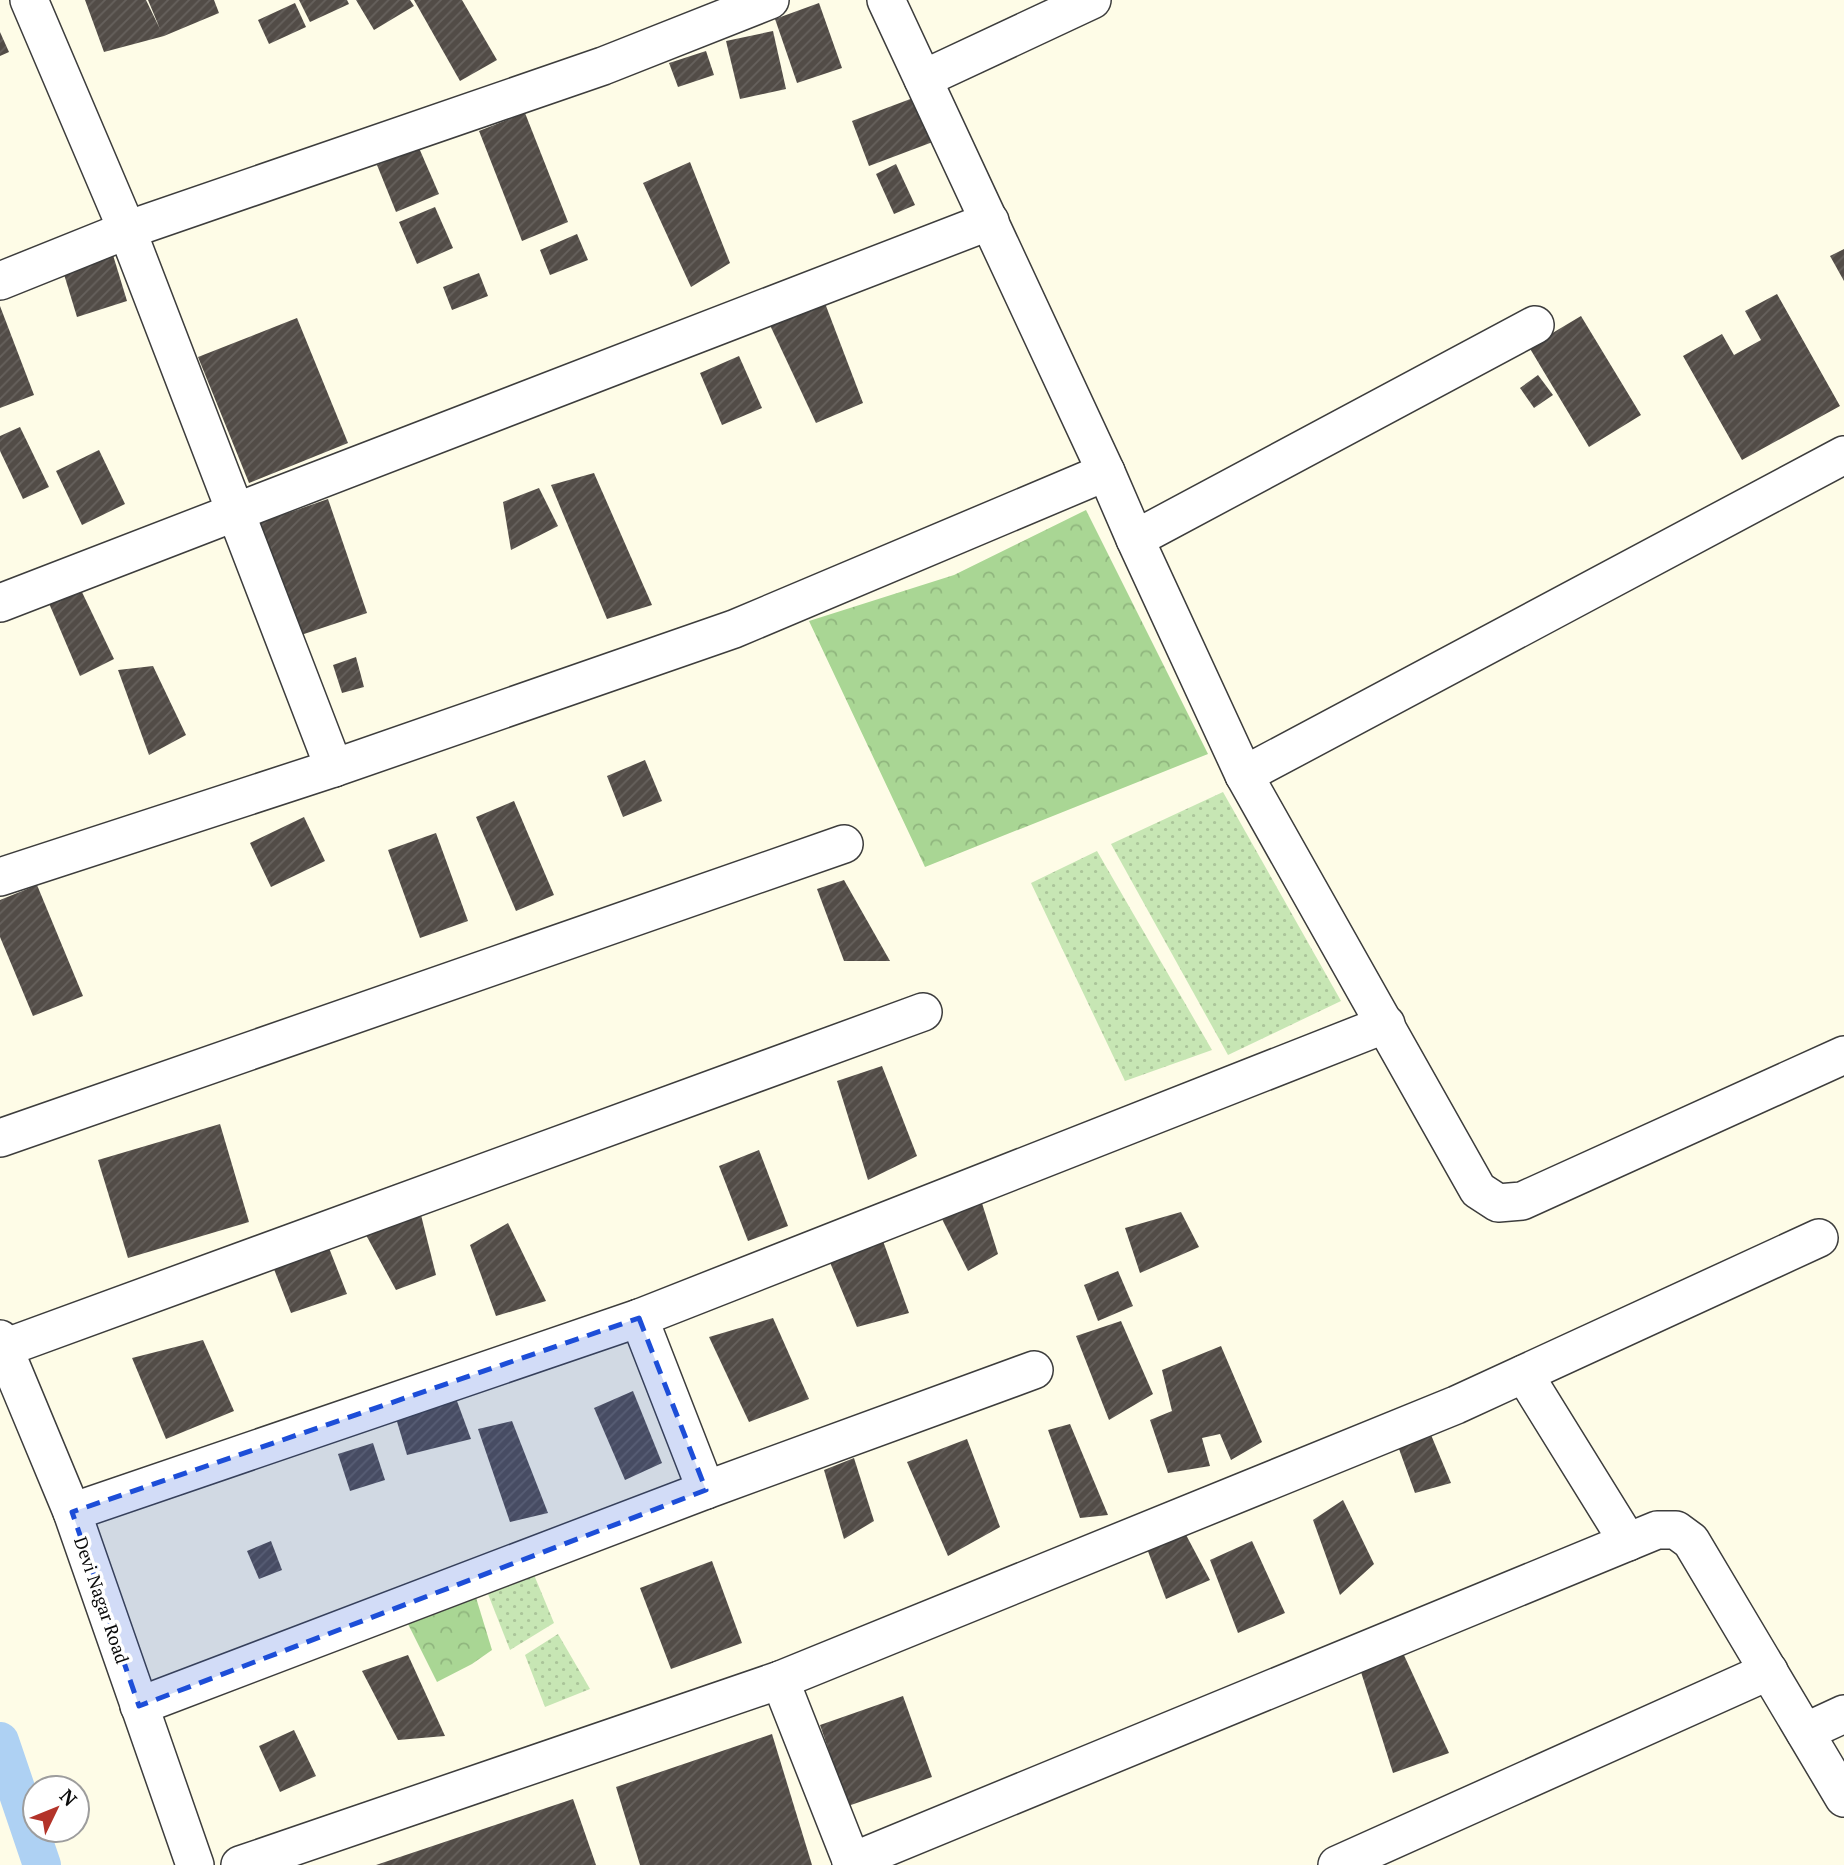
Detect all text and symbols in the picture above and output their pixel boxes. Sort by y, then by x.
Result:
street label: Devi Nagar Road [69,1533,135,1667]
north arrow [21,1774,91,1844]
text: N [55,1783,83,1811]

